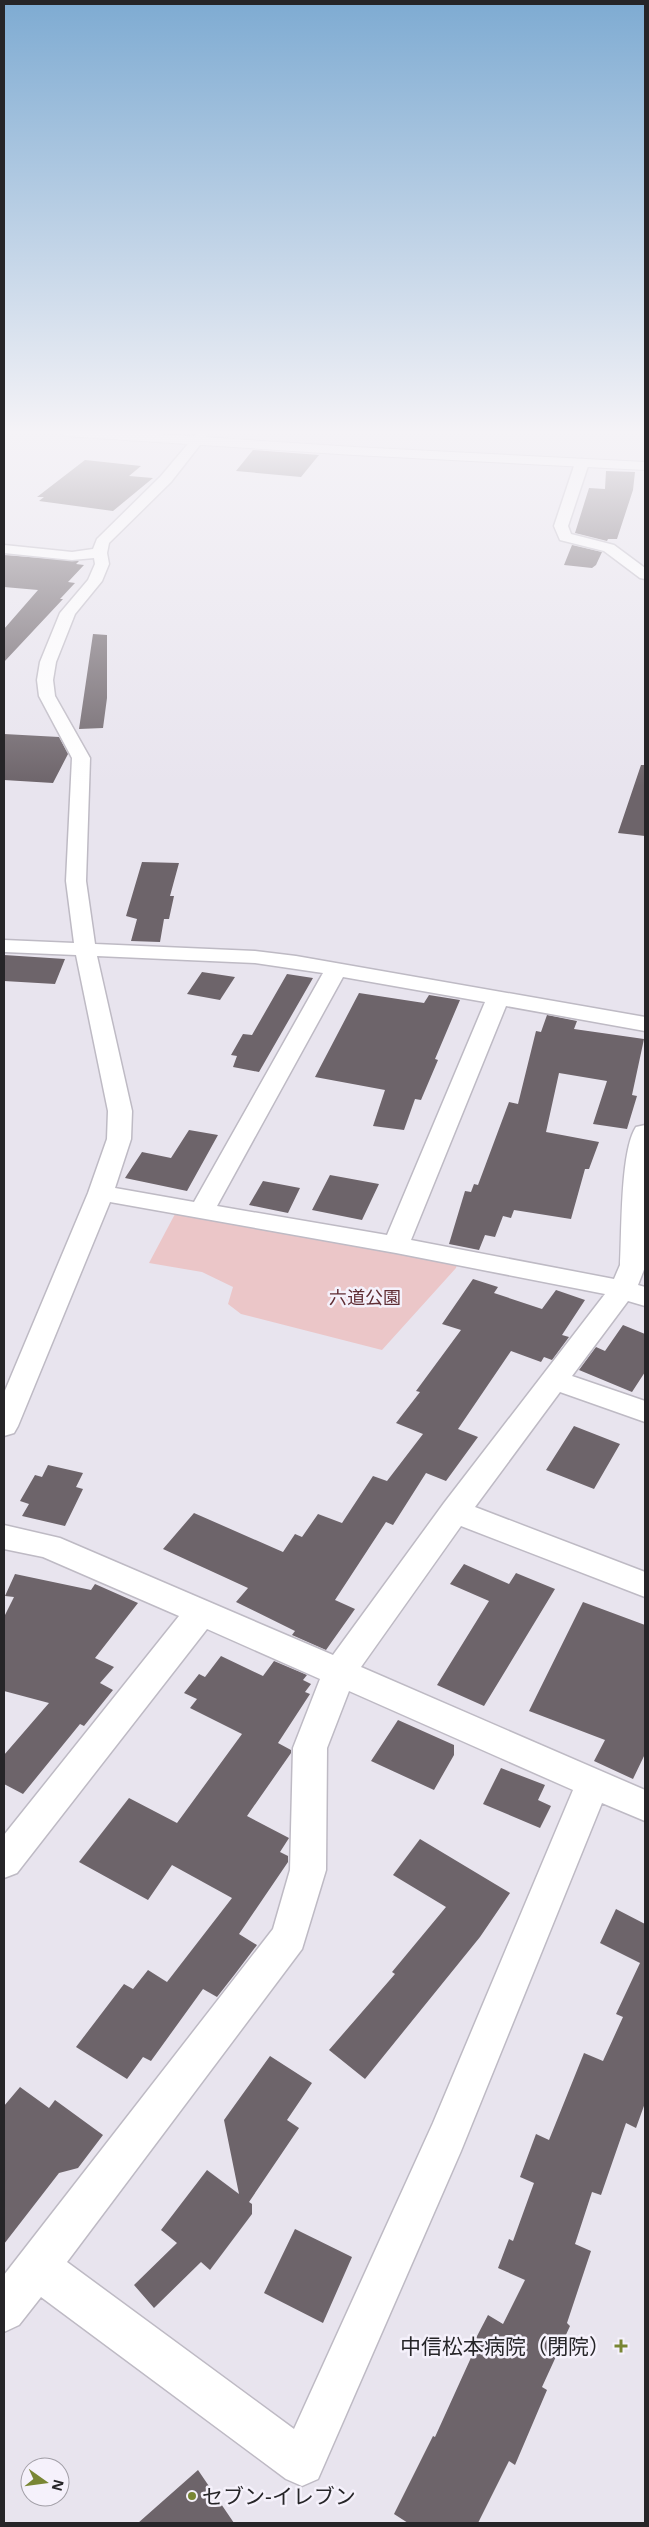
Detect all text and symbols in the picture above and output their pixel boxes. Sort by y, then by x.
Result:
park label: 六道公園 [329,1285,401,1309]
place label: 中信松本病院（閉院） [400,2332,610,2360]
marker: 中信松本病院（閉院） [614,2339,628,2353]
north arrow [20,2457,70,2507]
text: N [48,2477,69,2493]
place label: セブン-イレブン [202,2482,356,2510]
marker: セブン-イレブン [186,2490,198,2502]

